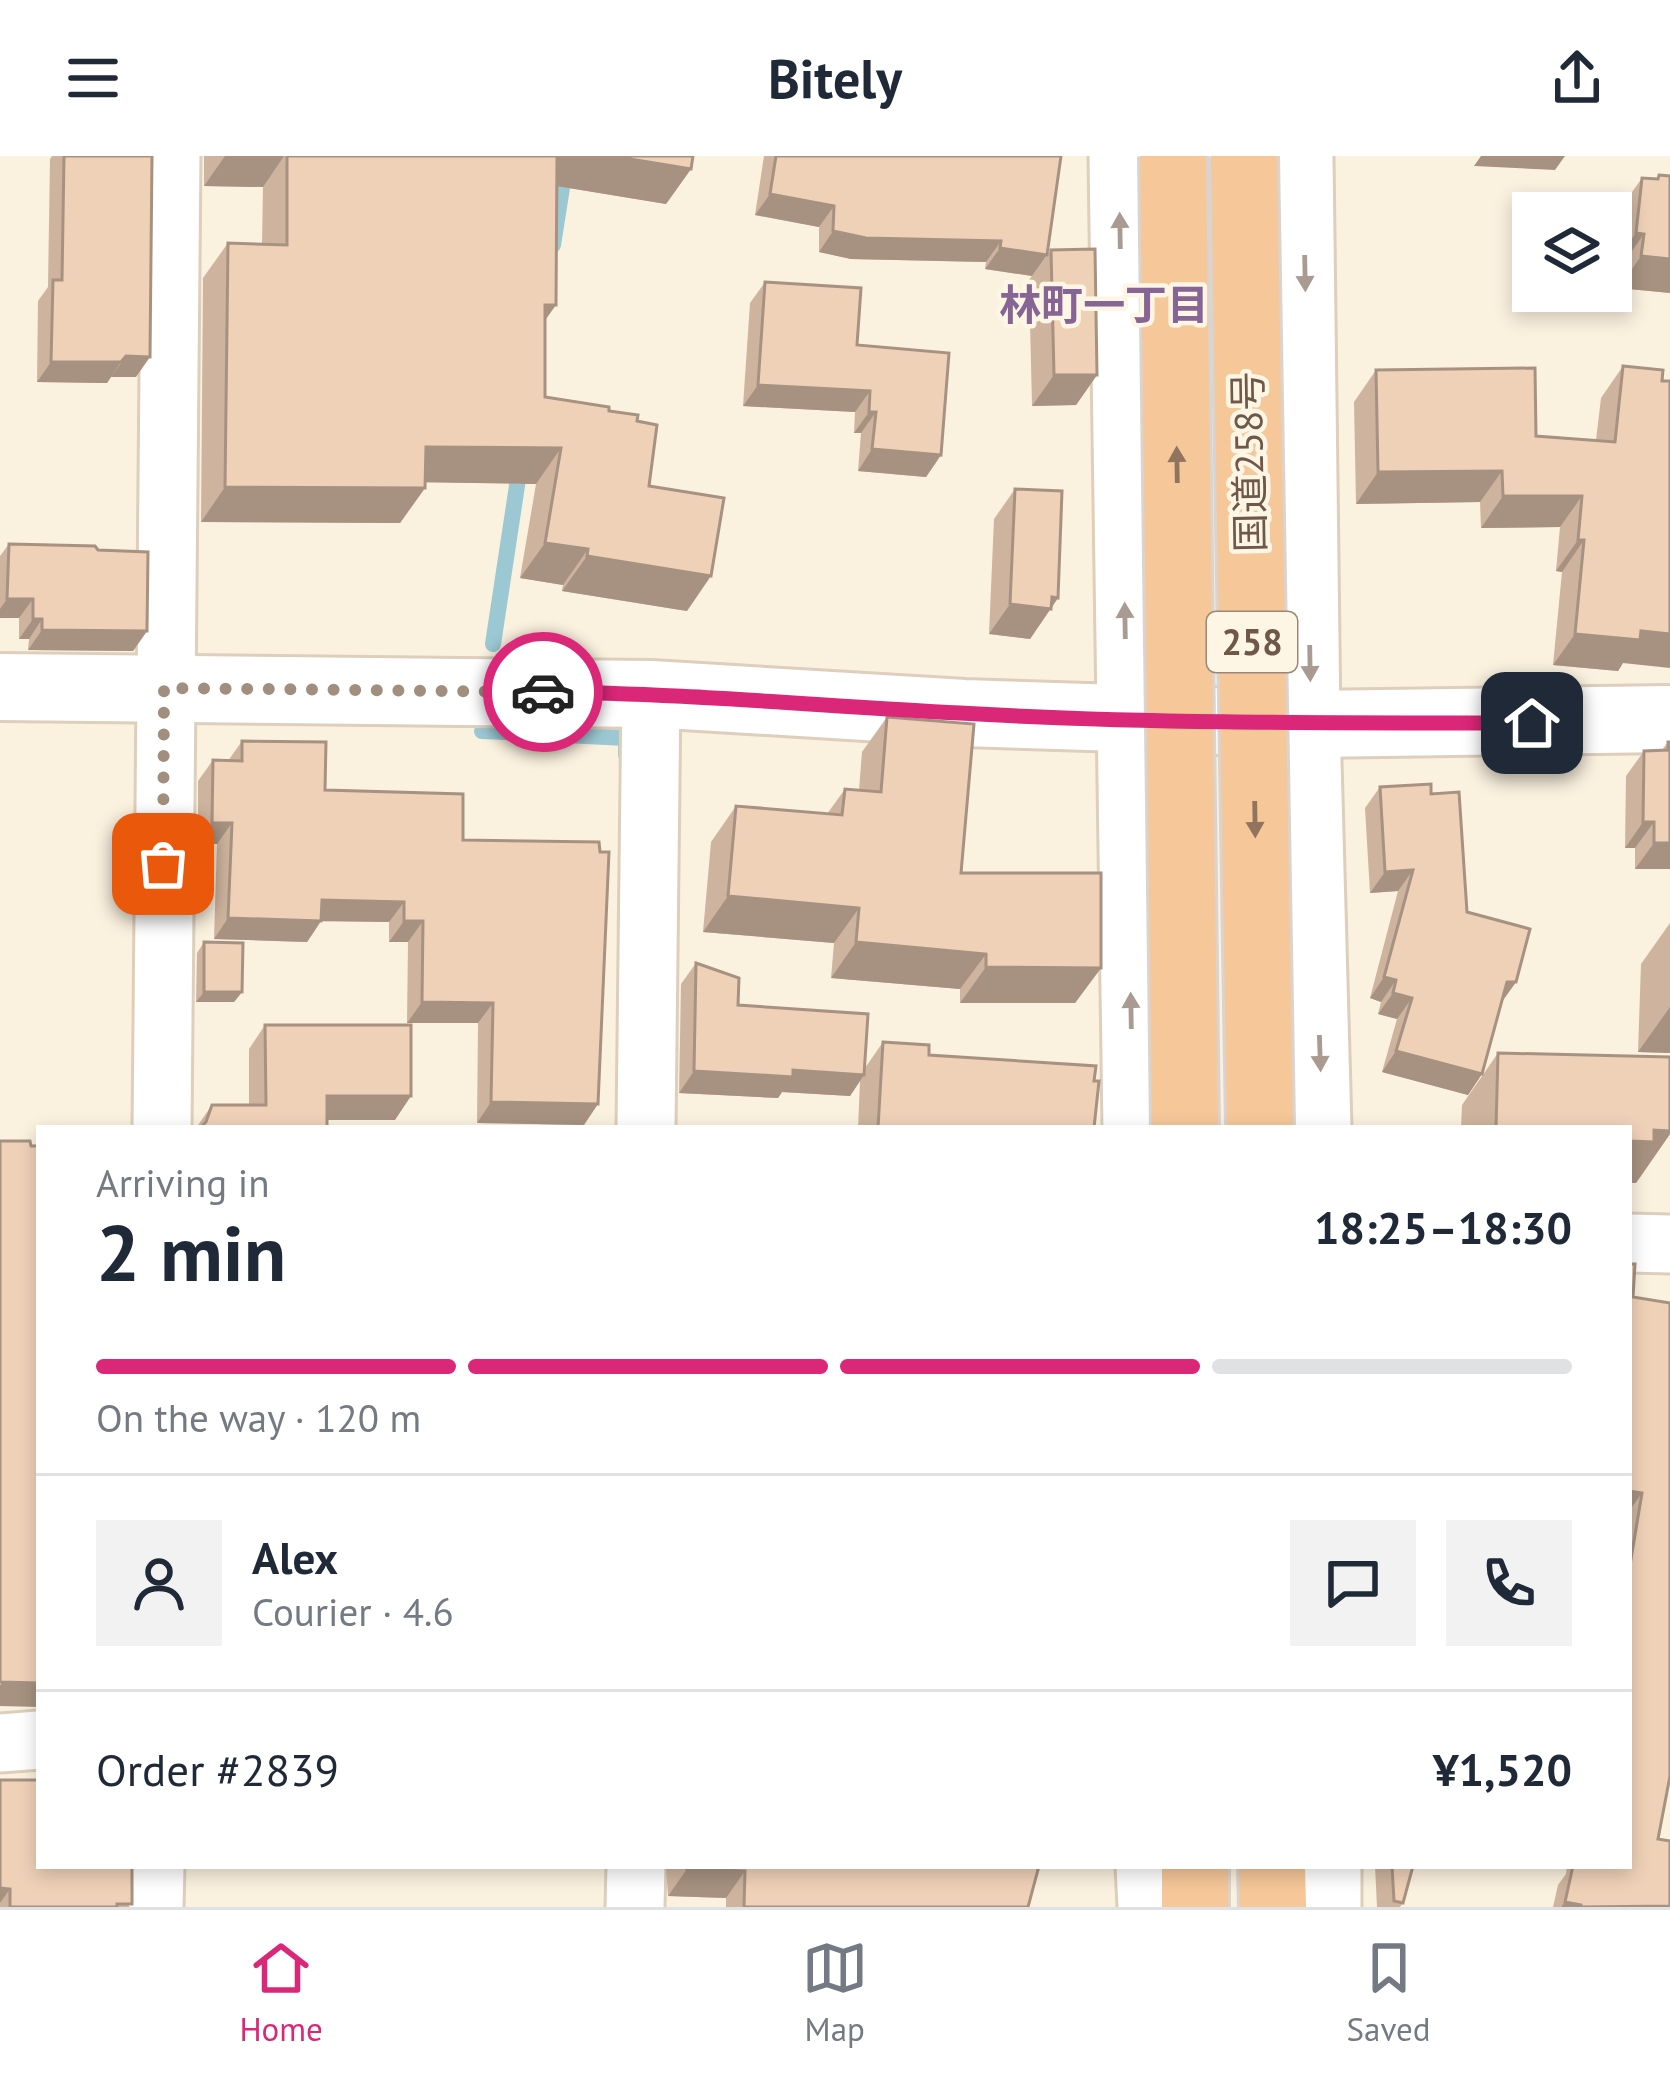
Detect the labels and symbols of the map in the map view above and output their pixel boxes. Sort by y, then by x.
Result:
one-way arrow [1110,211,1129,249]
one-way arrow [1296,255,1315,293]
district label: 林町一丁目 [999,277,1209,332]
street label: 国道258号 [1221,371,1276,553]
one-way arrow [1167,445,1187,483]
one-way arrow [1116,601,1135,639]
road number: 258 [1207,612,1297,672]
courier [483,632,603,752]
one-way arrow [1300,645,1320,683]
pin [1481,672,1583,774]
one-way arrow [1245,801,1265,839]
pin [112,813,214,915]
one-way arrow [1121,991,1141,1029]
one-way arrow [1310,1035,1329,1073]

